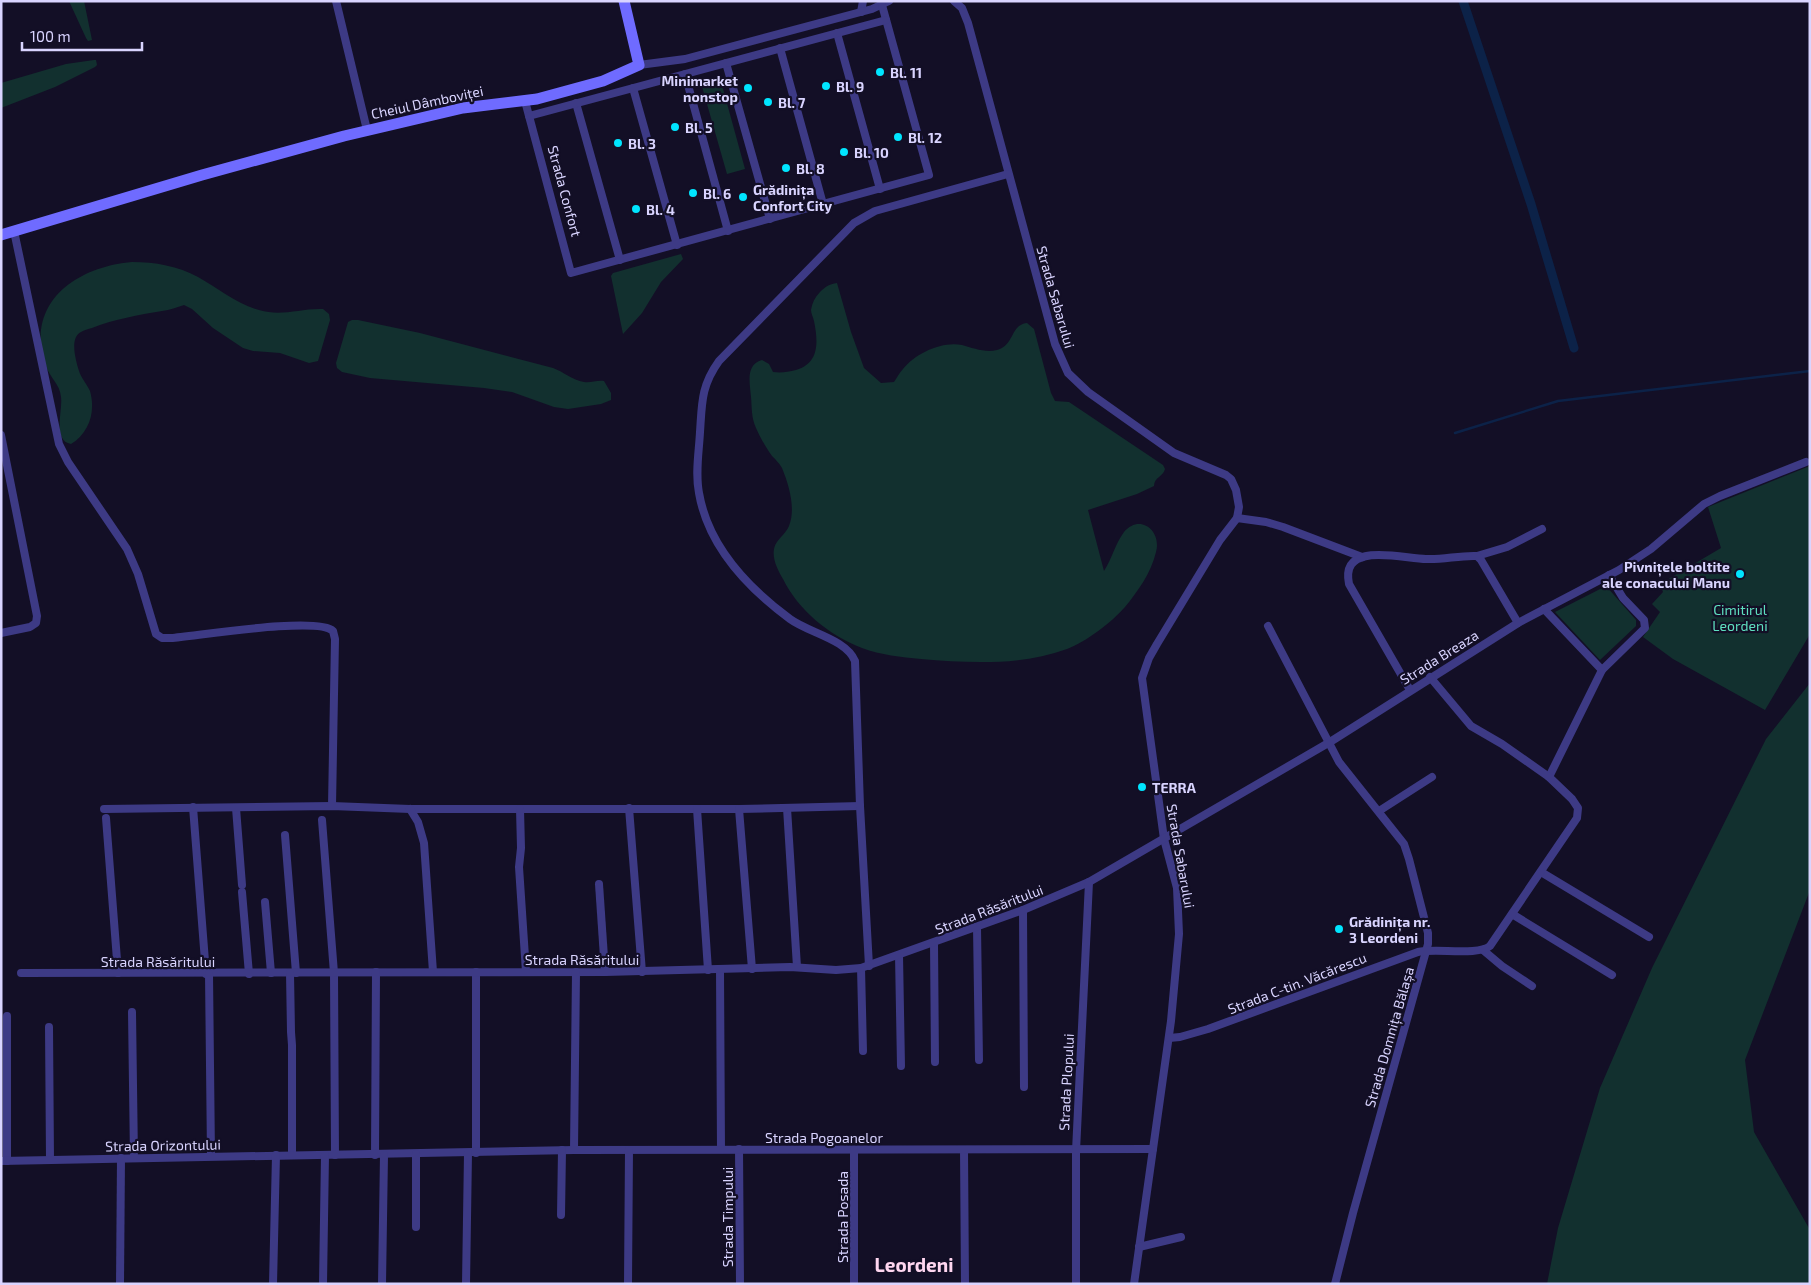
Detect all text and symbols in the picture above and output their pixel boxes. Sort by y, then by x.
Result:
scale bar [22,20,142,52]
text: 100 m [30,27,71,45]
place label: Bl. 11 [890,64,922,81]
marker: Bl. 11 [874,66,886,78]
place label: Minimarket nonstop [662,72,738,105]
place label: Bl. 9 [836,78,864,95]
marker: Bl. 9 [820,80,832,92]
street label: Cheiul Dâmboviței [369,82,485,123]
marker: Minimarket nonstop [742,82,754,94]
place label: Bl. 7 [778,94,806,111]
marker: Bl. 7 [762,96,774,108]
place label: Bl. 5 [685,119,713,136]
marker: Bl. 5 [669,121,681,133]
place label: Bl. 12 [908,129,942,146]
marker: Bl. 12 [892,131,904,143]
place label: Bl. 3 [628,135,656,152]
marker: Bl. 3 [612,137,624,149]
street label: Strada Confort [545,144,585,238]
place label: Bl. 10 [854,144,889,161]
marker: Bl. 10 [838,146,850,158]
place label: Bl. 8 [796,160,825,177]
marker: Bl. 8 [780,162,792,174]
place label: Grădinița Confort City [753,181,832,214]
place label: Bl. 6 [703,185,731,202]
marker: Bl. 6 [687,187,699,199]
marker: Grădinița Confort City [737,191,749,203]
place label: Bl. 4 [646,201,675,218]
marker: Bl. 4 [630,203,642,215]
street label: Strada Sabarului [1033,244,1079,350]
place label: Pivnițele boltite ale conacului Manu [1602,558,1730,591]
marker: Pivnițele boltite ale conacului Manu [1734,568,1746,580]
park label: Cimitirul Leordeni [1712,601,1768,634]
street label: Strada Breaza [1397,626,1481,688]
place label: TERRA [1152,779,1197,796]
marker: TERRA [1136,781,1148,793]
street label: Strada Sabarului [1163,802,1199,910]
street label: Strada Răsăritului [933,881,1045,937]
place label: Grădinița nr. 3 Leordeni [1349,913,1430,946]
marker: Grădinița nr. 3 Leordeni [1333,923,1345,935]
street label: Strada C-tin. Văcărescu [1225,949,1369,1017]
street label: Strada Răsăritului [525,951,639,968]
street label: Strada Răsăritului [101,953,215,970]
street label: Strada Domnița Bălașa [1361,965,1418,1110]
street label: Strada Plopului [1055,1033,1077,1131]
street label: Strada Pogoanelor [765,1129,883,1146]
street label: Strada Orizontului [105,1135,221,1155]
street label: Strada Timpului [719,1167,736,1267]
street label: Strada Posada [834,1171,851,1263]
district label: Leordeni [875,1253,953,1276]

